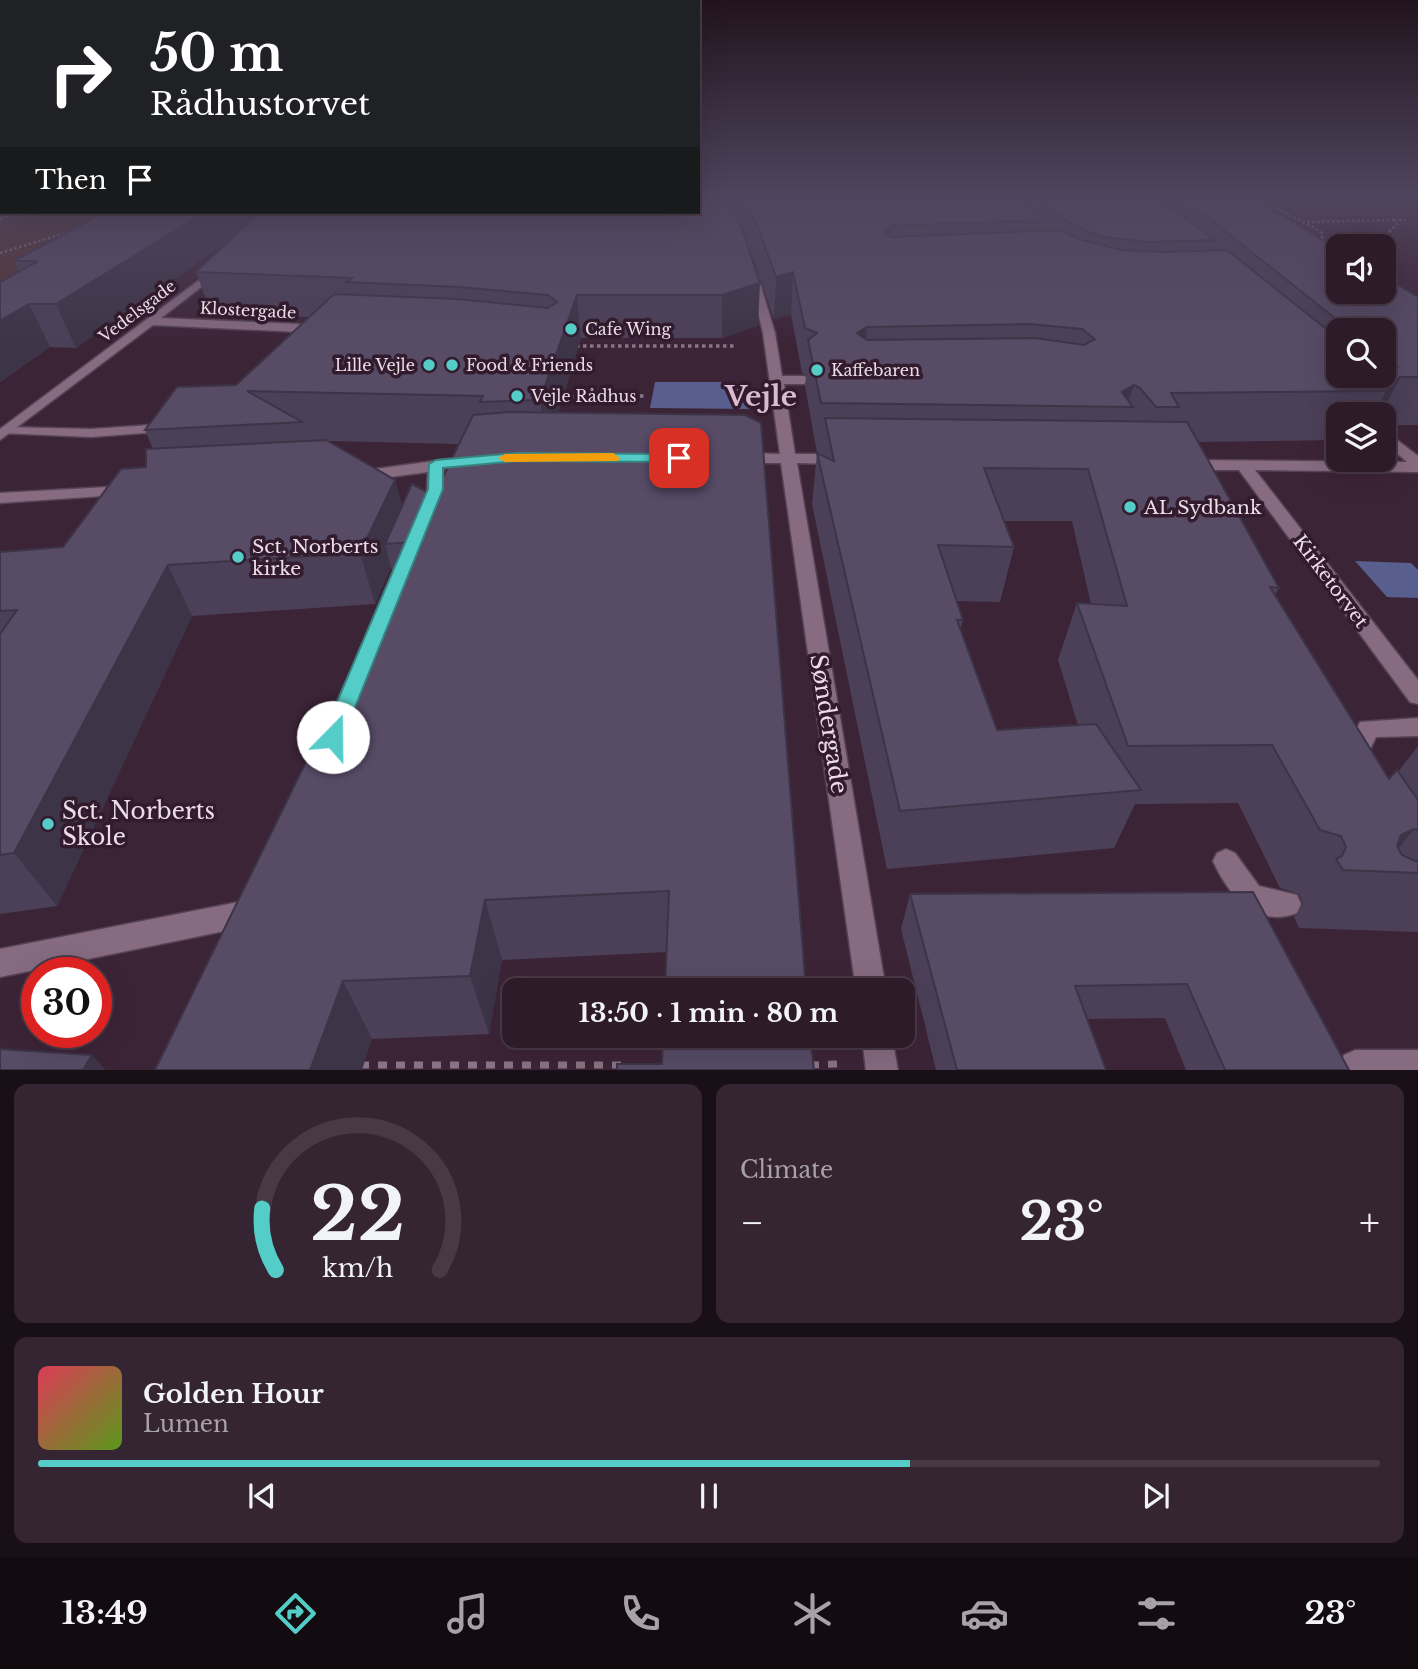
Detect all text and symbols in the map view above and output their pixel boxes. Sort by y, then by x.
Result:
text: 50 m [150,23,283,84]
icon: right [35,28,126,119]
text: Rådhustorvet [150,84,370,124]
icon: arrive [121,161,159,199]
text: Then [35,164,107,196]
map controls [1326,234,1396,472]
button: sound [1326,234,1396,304]
street label: Vedelsgade [94,276,179,347]
street label: Klostergade [199,297,297,323]
button: search [1326,318,1396,388]
place label: Cafe Wing [585,319,671,339]
marker: Cafe Wing [563,321,579,337]
place label: Lille Vejle [335,355,415,375]
place label: Food & Friends [466,355,593,375]
marker: Lille Vejle [421,357,437,373]
marker: Food & Friends [444,357,460,373]
place label: Kaffebaren [831,360,920,380]
marker: Kaffebaren [809,362,825,378]
district label: Vejle [724,379,797,414]
place label: Vejle Rådhus [530,386,636,406]
marker: Vejle Rådhus [509,388,525,404]
button: layers [1326,402,1396,472]
pin [649,428,709,488]
icon: arrive [660,439,698,477]
place label: AL Sydbank [1143,496,1262,519]
marker: AL Sydbank [1122,499,1138,515]
street label: Kirketorvet [1288,530,1373,633]
place label: Sct. Norberts kirke [252,535,378,580]
marker: Sct. Norberts kirke [230,549,246,565]
street label: Søndergade [804,652,854,796]
position arrow [296,700,370,774]
place label: Sct. Norberts Skole [62,797,215,851]
marker: Sct. Norberts Skole [40,816,56,832]
speed limit sign: 30 [21,957,112,1048]
text: 13:50 · 1 min · 80 m [579,997,838,1029]
text: Climate [740,1156,833,1184]
text: 22 [311,1169,405,1260]
text: 23° [1019,1190,1104,1254]
text: − [740,1199,764,1246]
text: + [1359,1199,1380,1246]
text: km/h [323,1252,393,1283]
text: Golden Hour [143,1378,324,1410]
text: Lumen [143,1410,229,1438]
icon: previous [243,1477,281,1515]
icon: pause [690,1477,728,1515]
icon: next [1137,1477,1175,1515]
icon: directions [271,1589,320,1638]
icon: music [443,1589,492,1638]
icon: phone [616,1589,665,1638]
icon: climate [788,1589,837,1638]
icon: car [960,1589,1009,1638]
icon: filters [1132,1589,1181,1638]
text: 13:49 [62,1593,148,1633]
text: 23° [1304,1593,1356,1633]

